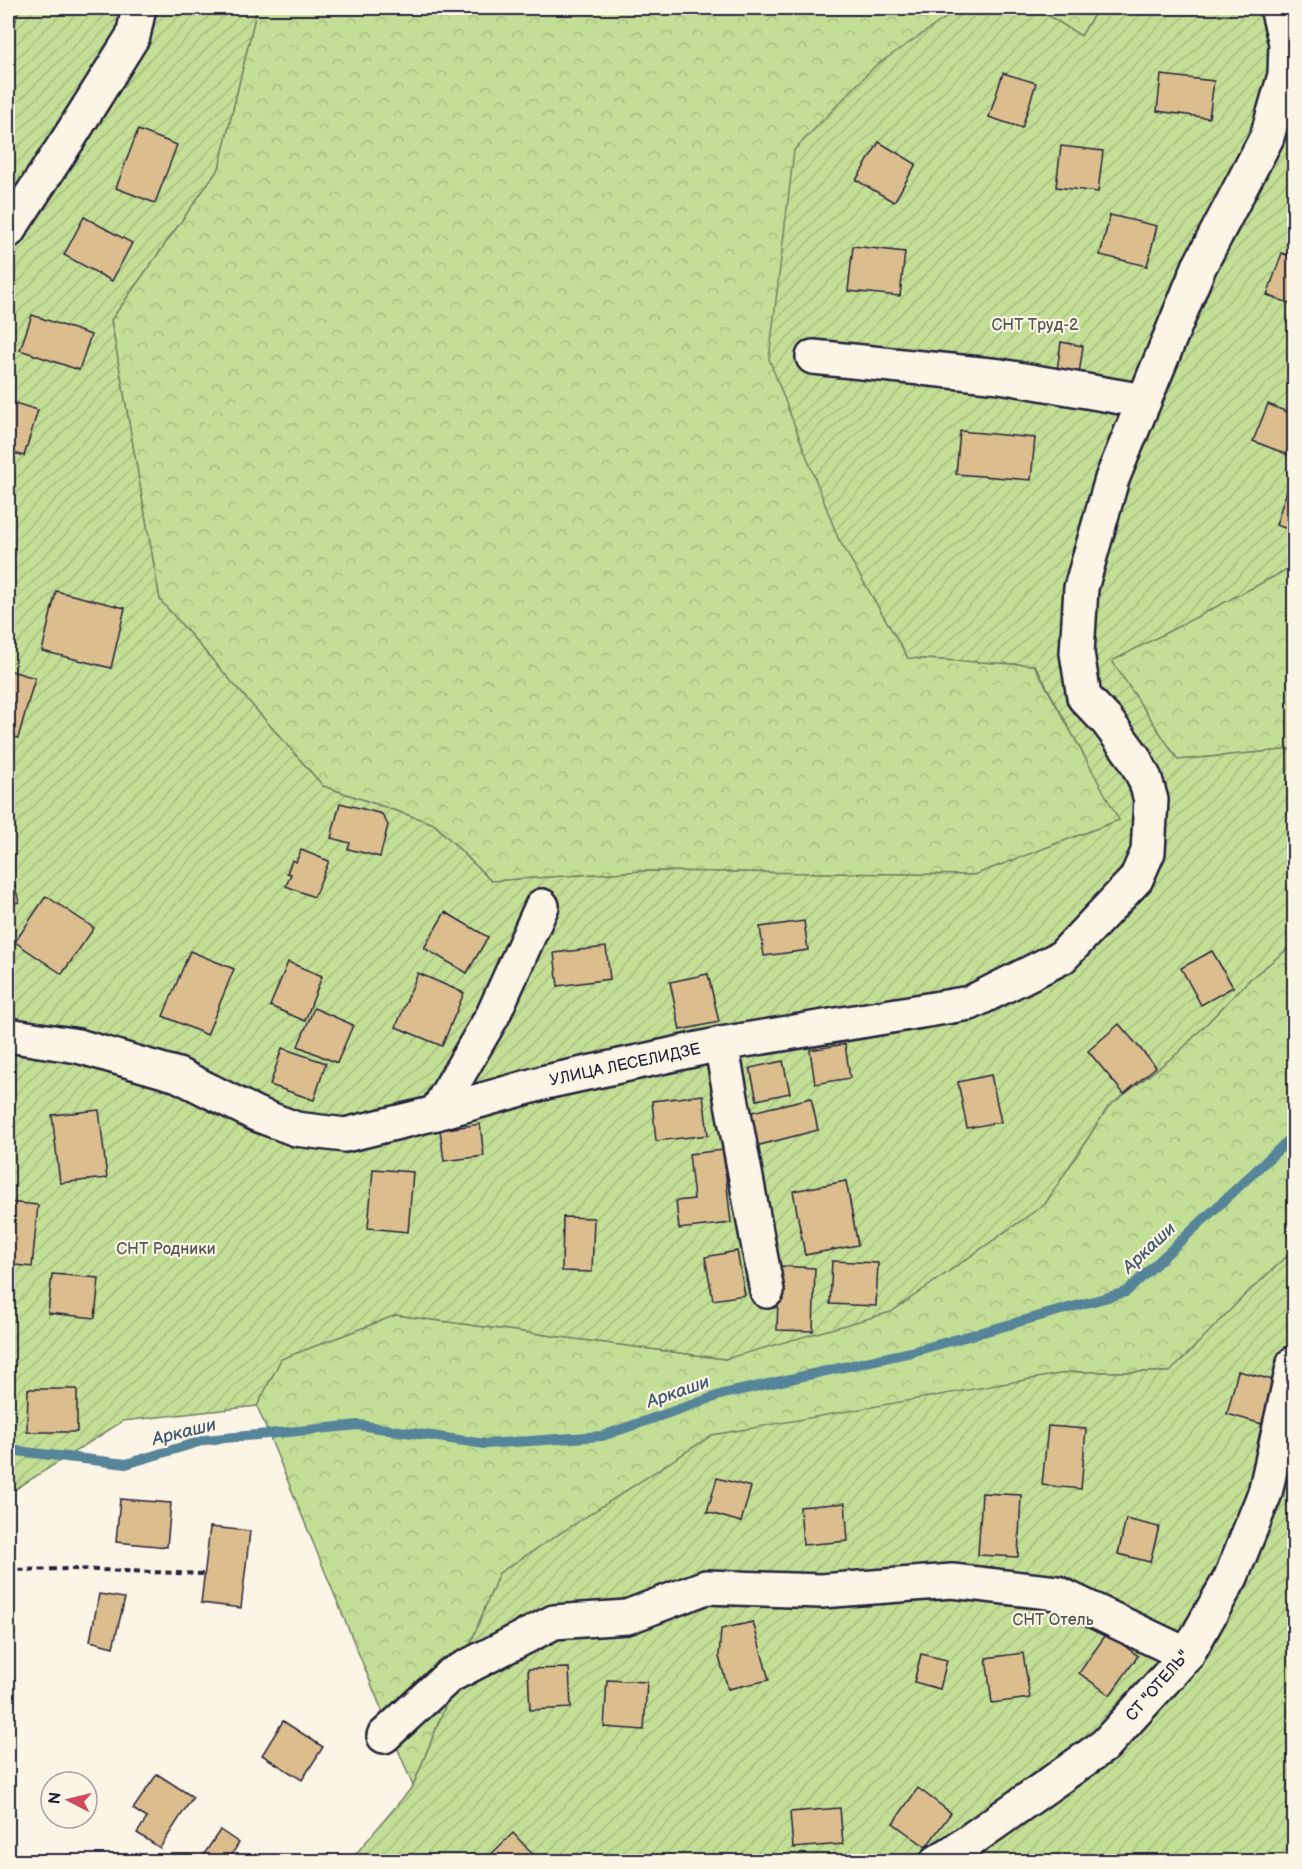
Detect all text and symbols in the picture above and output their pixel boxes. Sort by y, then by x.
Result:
park label: СНТ Труд-2 [991,316,1079,335]
street label: УЛИЦА ЛЕСЕЛИДЗЕ [548,1040,702,1090]
water label: Аркаши [1117,1218,1180,1279]
park label: СНТ Родники [116,1240,216,1259]
water label: Аркаши [643,1371,712,1413]
water label: Аркаши [149,1414,218,1450]
park label: СНТ Отель [1012,1611,1094,1630]
street label: СТ "ОТЕЛЬ" [1122,1647,1194,1725]
north arrow [39,1770,99,1830]
text: N [45,1791,66,1805]

